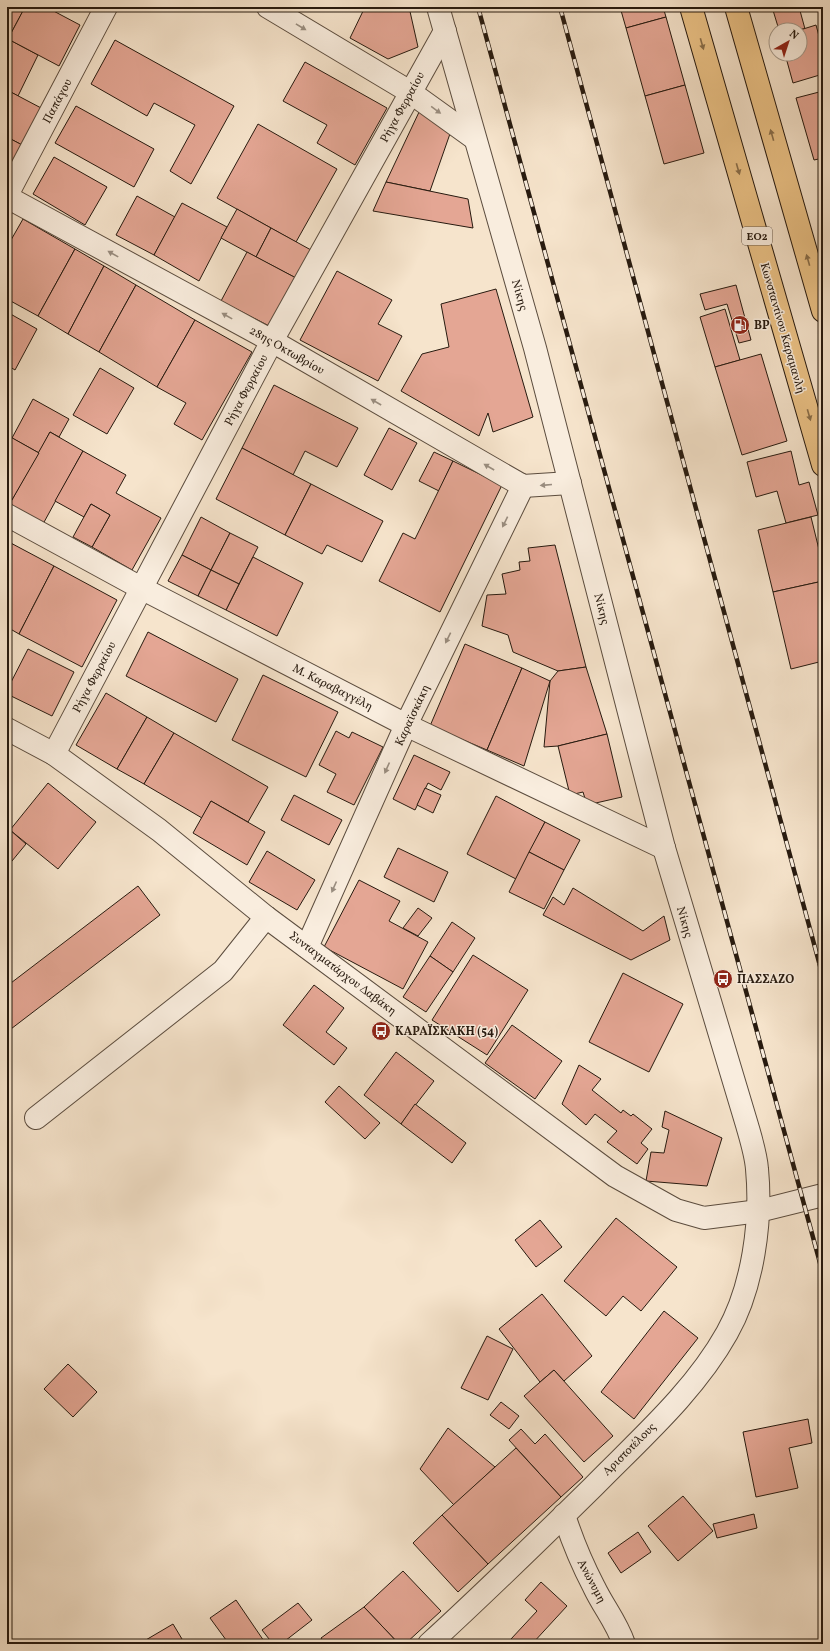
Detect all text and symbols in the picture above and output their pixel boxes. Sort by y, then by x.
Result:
north arrow [768,22,808,62]
one-way arrow [296,23,306,31]
text: N [786,27,801,44]
one-way arrow [699,38,705,51]
street label: Ρήγα Φερραίου [377,69,429,146]
street label: Παπάγου [39,76,76,127]
one-way arrow [430,106,441,114]
one-way arrow [769,129,775,141]
one-way arrow [735,164,741,176]
road number: ΕΟ2 [742,227,772,245]
one-way arrow [107,251,119,258]
one-way arrow [805,254,811,266]
street label: Κωνσταντίνου Καραμανλή [756,261,808,396]
street label: Νίκης [507,278,531,313]
one-way arrow [221,313,233,320]
fuel station icon: BP [729,314,751,336]
place label: BP [754,318,770,334]
street label: 28ης Οκτωβρίου [246,323,327,379]
street label: Ρήγα Φερραίου [221,352,273,429]
one-way arrow [371,398,382,405]
one-way arrow [806,410,812,422]
one-way arrow [483,463,495,470]
one-way arrow [540,481,552,488]
one-way arrow [502,516,509,527]
street label: Νίκης [589,592,613,627]
one-way arrow [445,633,452,644]
street label: Ρήγα Φερραίου [69,639,121,716]
street label: Μ. Καραβαγγέλη [290,661,376,715]
street label: Καραϊσκάκη [392,682,434,749]
one-way arrow [384,763,390,774]
one-way arrow [330,881,337,893]
street label: Νίκης [672,905,696,940]
street label: Συνταγματάρχου Δαβάκη [285,928,399,1019]
bus stop icon: ΠΑΣΣΑΖΟ [712,968,734,990]
place label: ΠΑΣΣΑΖΟ [737,972,794,988]
bus stop icon: ΚΑΡΑΪΣΚΑΚΗ (54) [370,1020,392,1042]
place label: ΚΑΡΑΪΣΚΑΚΗ (54) [395,1024,498,1040]
street label: Αριστοτέλους [600,1420,660,1480]
street label: Ανώνυμη [573,1557,609,1606]

